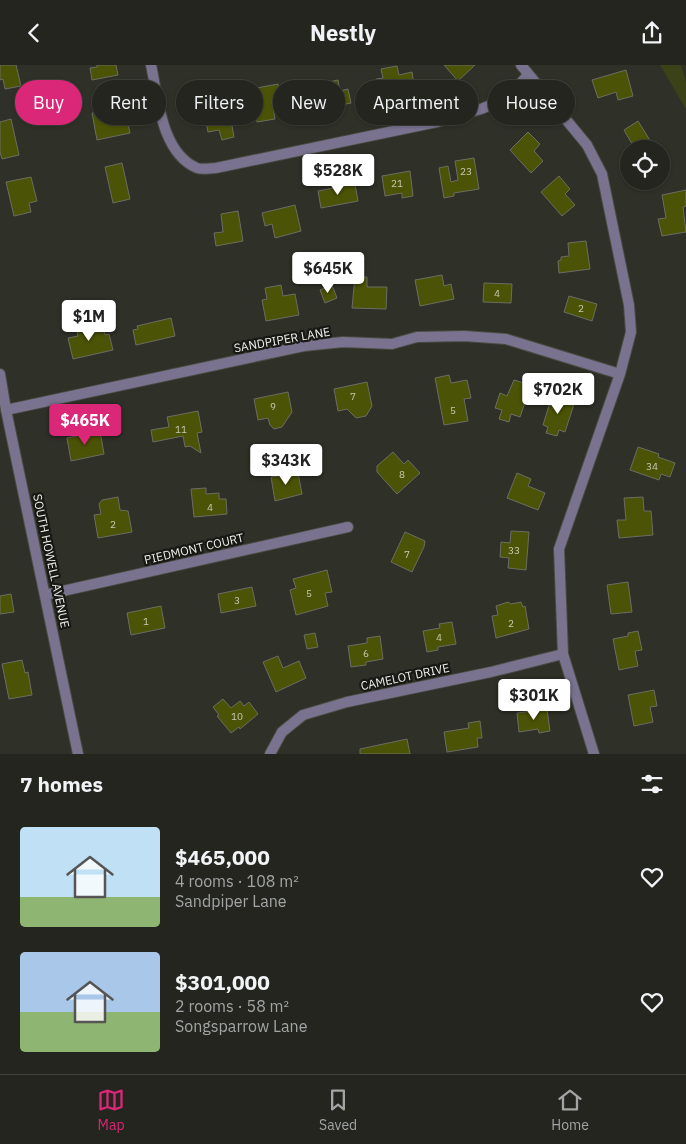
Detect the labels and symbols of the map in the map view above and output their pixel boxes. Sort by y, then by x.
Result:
pin: $528K [303,153,373,196]
house number: 23 [460,165,472,178]
house number: 21 [391,177,403,190]
pin: $645K [293,251,363,294]
house number: 4 [494,287,500,300]
pin: $1M [65,299,113,342]
house number: 2 [578,302,584,315]
street label: SANDPIPER LANE [233,324,331,355]
pin: $702K [523,373,593,415]
house number: 7 [350,390,356,403]
house number: 9 [270,400,276,413]
pin: $465K [50,403,120,446]
house number: 5 [450,404,456,417]
house number: 11 [175,423,187,436]
pin: $343K [251,443,321,486]
house number: 34 [646,460,658,473]
house number: 8 [399,468,405,481]
street label: SOUTH HOWELL AVENUE [30,493,73,629]
house number: 4 [207,501,213,514]
house number: 2 [110,518,116,531]
street label: PIEDMONT COURT [143,530,245,567]
house number: 33 [508,544,520,557]
house number: 7 [404,548,410,561]
house number: 5 [306,587,312,600]
house number: 3 [234,594,240,607]
house number: 1 [143,615,149,628]
house number: 2 [508,617,514,630]
house number: 4 [436,631,442,644]
house number: 6 [363,647,369,660]
street label: CAMELOT DRIVE [359,660,451,693]
pin: $301K [499,679,569,721]
house number: 10 [231,710,243,723]

